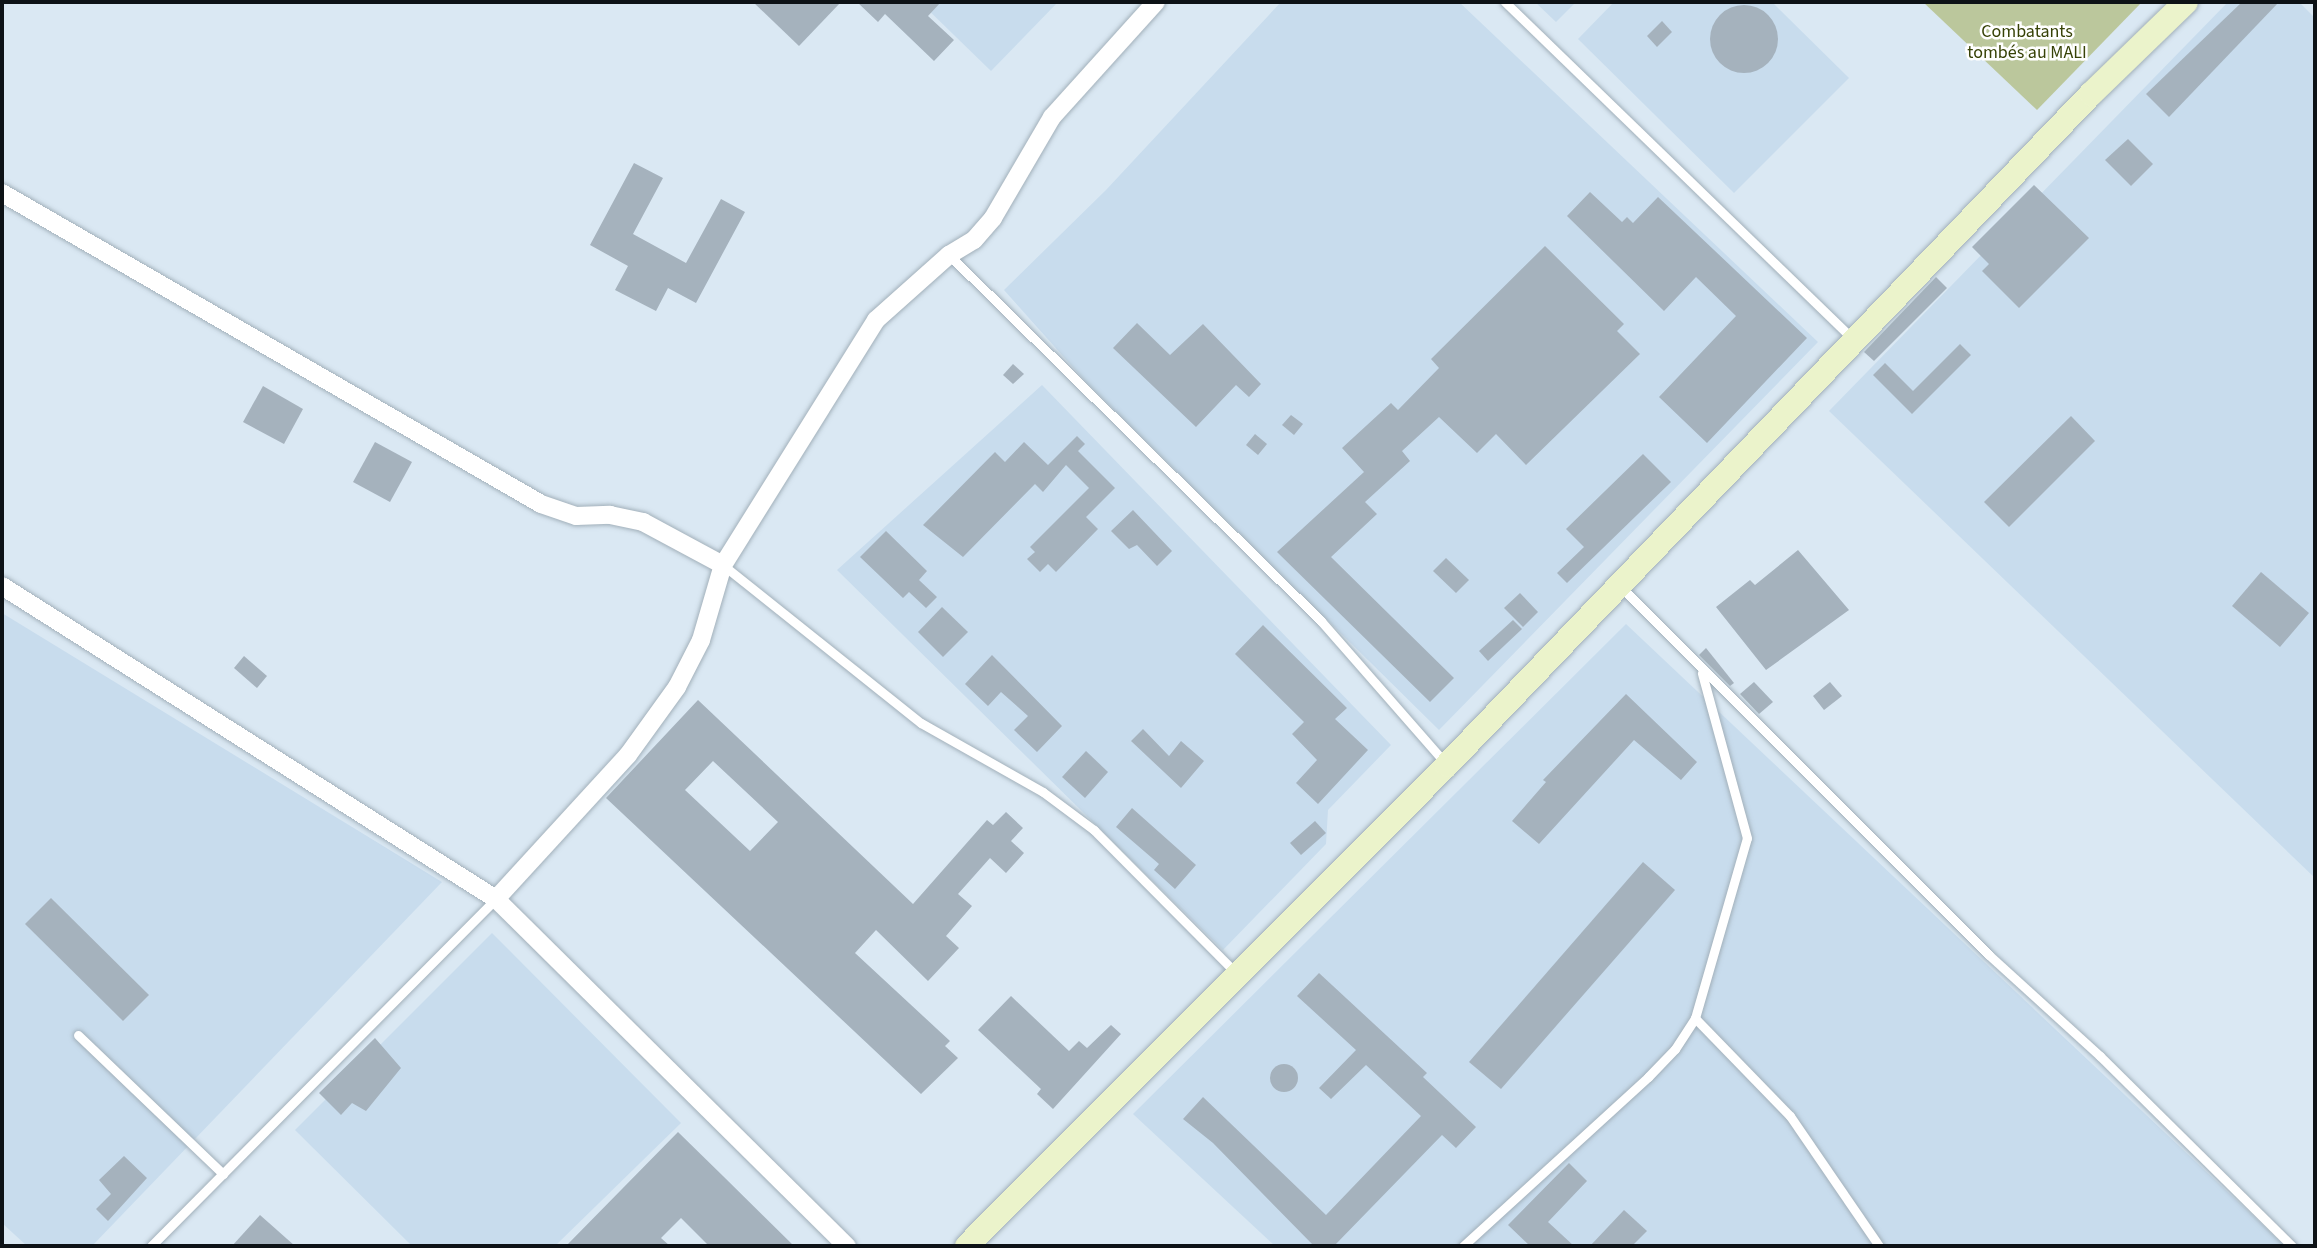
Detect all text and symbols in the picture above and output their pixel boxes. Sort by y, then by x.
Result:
park label: Combatants tombés au MALI [1967,22,2087,64]

